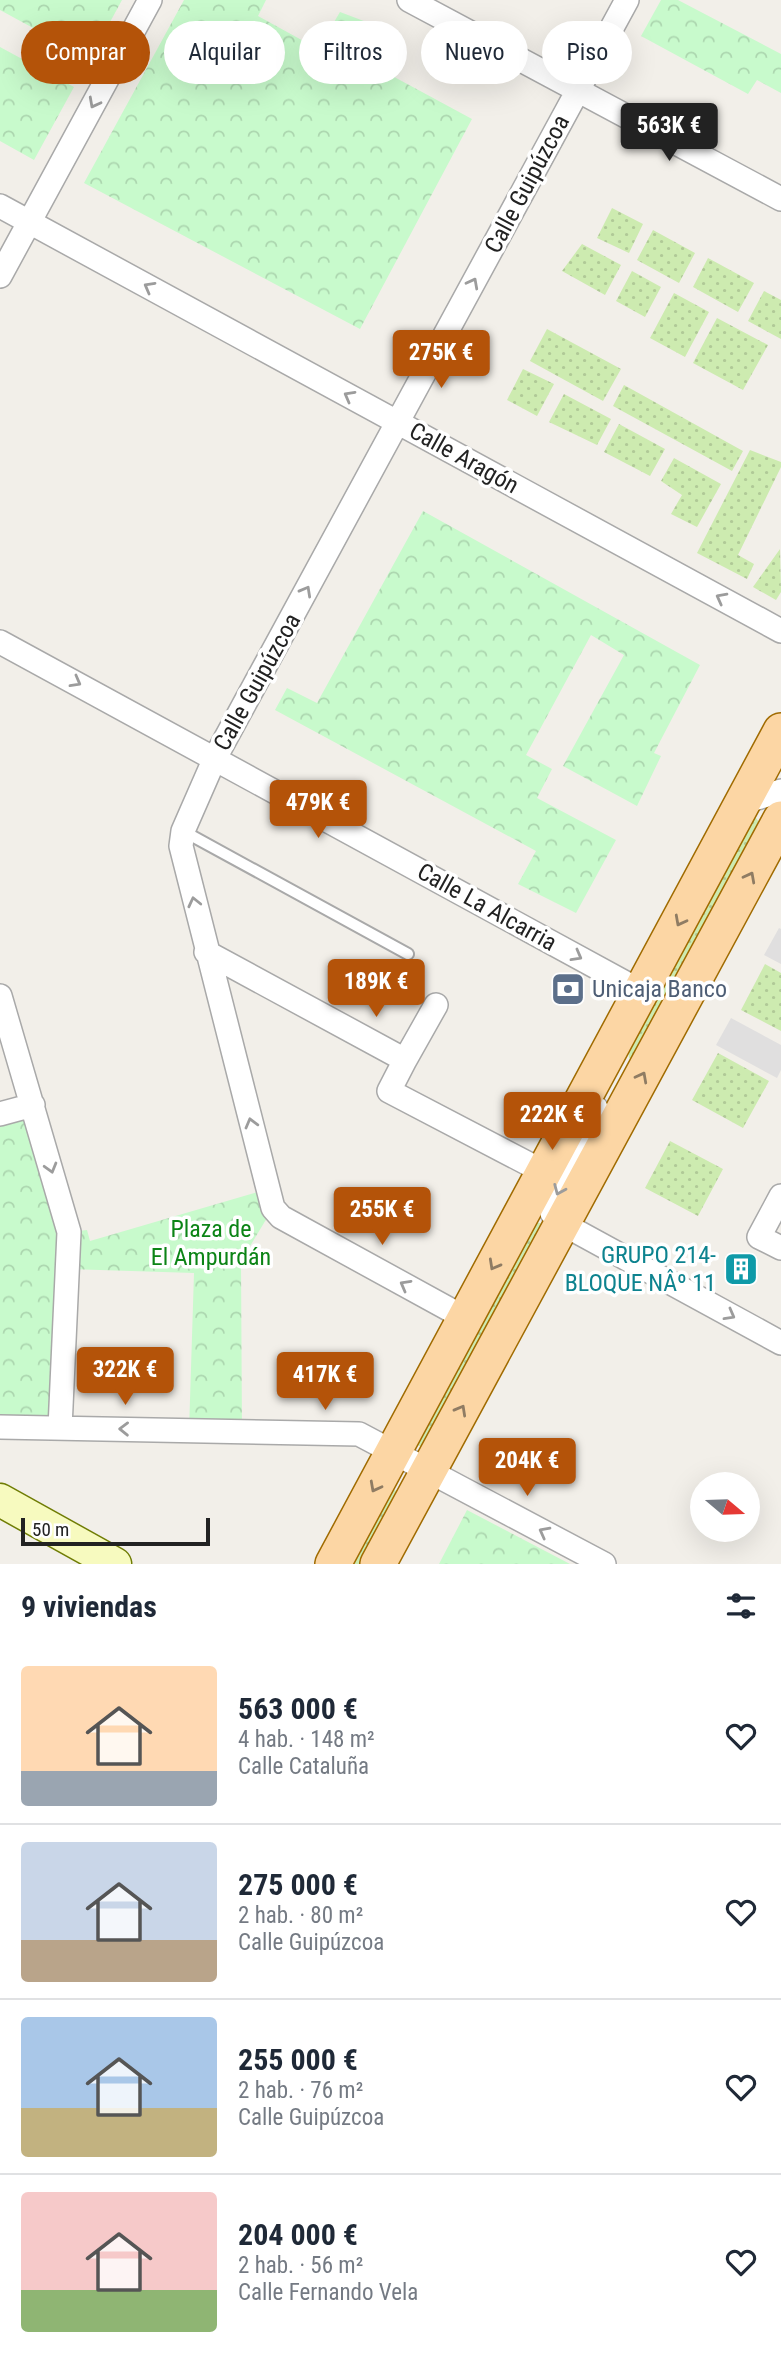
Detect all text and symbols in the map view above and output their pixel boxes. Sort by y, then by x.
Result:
chip: Comprar [21,21,150,84]
chip: Alquilar [164,21,285,84]
chip: Filtros [299,21,407,84]
chip: Nuevo [421,21,528,84]
chip: Piso [542,21,632,84]
one-way arrow [89,96,102,108]
pin: 563K € [612,104,726,163]
street label: Calle Guipúzcoa [479,110,575,258]
text: 563K € [637,112,701,139]
one-way arrow [465,278,479,290]
one-way arrow [144,282,156,295]
pin: 275K € [384,330,498,390]
text: 275K € [409,339,473,366]
one-way arrow [344,391,356,404]
street label: Calle Aragón [404,417,524,499]
one-way arrow [298,586,312,598]
one-way arrow [716,593,728,606]
street label: Calle Guipúzcoa [208,608,306,756]
one-way arrow [69,674,81,687]
pin: 479K € [261,780,375,840]
text: 479K € [286,789,350,816]
street label: Calle La Alcarria [412,857,562,957]
one-way arrow [742,872,755,884]
one-way arrow [188,896,203,908]
one-way arrow [675,913,688,926]
one-way arrow [569,948,582,961]
pin: 189K € [319,960,433,1019]
text: 189K € [344,968,408,995]
bank icon: Unicaja Banco [549,970,587,1008]
place label: Unicaja Banco [592,975,727,1003]
one-way arrow [634,1072,647,1085]
pin: 222K € [495,1092,609,1152]
text: 222K € [520,1101,584,1128]
one-way arrow [245,1117,259,1129]
one-way arrow [43,1162,57,1174]
one-way arrow [553,1183,567,1195]
pin: 255K € [325,1188,439,1247]
text: 255K € [350,1196,414,1223]
park label: Plaza de El Ampurdán [151,1215,271,1271]
place label: GRUPO 214- BLOQUE NÂº 11 [565,1241,716,1297]
building icon: GRUPO 214- BLOQUE NÂº 11 [722,1250,760,1288]
one-way arrow [489,1257,502,1270]
one-way arrow [400,1279,412,1293]
one-way arrow [723,1307,735,1320]
pin: 322K € [68,1348,182,1407]
pin: 417K € [268,1352,382,1412]
text: 322K € [93,1356,157,1383]
text: 417K € [293,1361,357,1388]
one-way arrow [453,1405,467,1417]
one-way arrow [119,1422,130,1437]
pin: 204K € [470,1438,584,1498]
text: 204K € [495,1447,559,1474]
north arrow [690,1472,760,1542]
map controls [690,1472,760,1542]
one-way arrow [369,1479,383,1492]
scale bar [21,1515,210,1547]
text: 50 m [32,1518,69,1541]
one-way arrow [539,1527,551,1540]
icon: filters [722,1587,760,1625]
text: 9 viviendas [21,1589,157,1624]
text: 563 000 € [238,1691,358,1726]
icon: home [77,1694,161,1778]
icon: heart [722,1717,760,1755]
text: 4 hab. · 148 m² [238,1726,375,1753]
text: Calle Cataluña [238,1753,369,1780]
text: 275 000 € [238,1867,358,1902]
icon: home [77,1870,161,1954]
icon: heart [722,1893,760,1931]
text: 2 hab. · 80 m² [238,1902,363,1929]
text: Calle Guipúzcoa [238,1929,384,1956]
text: 255 000 € [238,2042,358,2077]
icon: home [77,2045,161,2129]
icon: heart [722,2068,760,2106]
text: 2 hab. · 76 m² [238,2077,363,2104]
text: Calle Guipúzcoa [238,2104,384,2131]
text: 204 000 € [238,2217,358,2252]
icon: home [77,2220,161,2304]
icon: heart [722,2243,760,2281]
text: 2 hab. · 56 m² [238,2252,363,2279]
text: Calle Fernando Vela [238,2279,418,2306]

